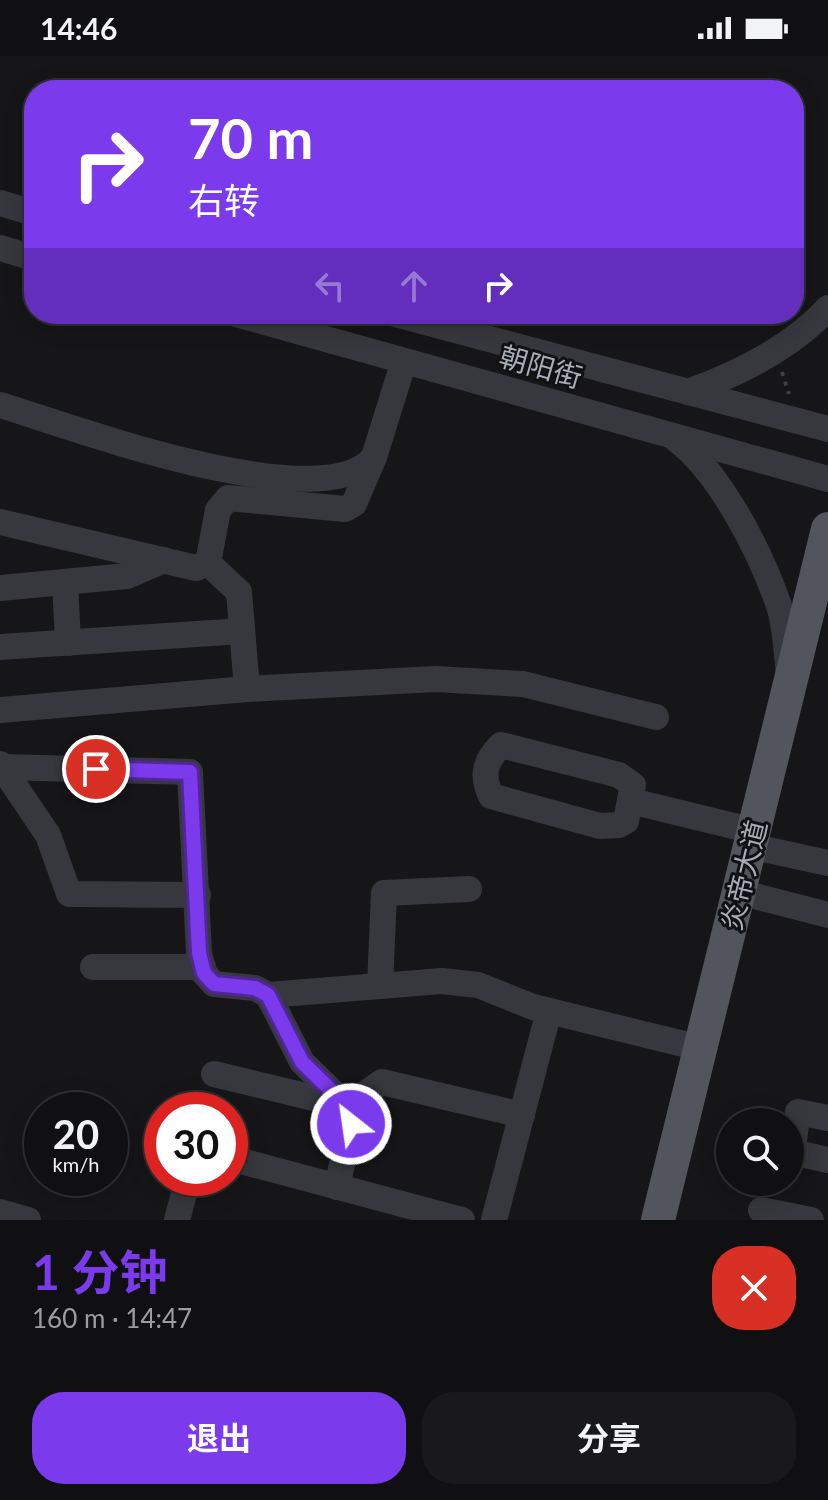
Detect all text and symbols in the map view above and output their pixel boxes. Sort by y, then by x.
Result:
text: 14:46 [40,10,117,46]
text: 70 m [188,104,313,171]
icon: right [56,112,160,216]
text: 右转 [188,178,260,222]
icon: left [308,264,352,308]
icon: ahead [392,264,436,308]
icon: right [476,264,520,308]
street label: 朝阳街 [496,338,586,394]
pin [62,735,130,803]
icon: arrive [74,747,118,791]
street label: 炎帝大道 [713,817,773,933]
position arrow [309,1082,393,1166]
speed limit sign: 30 [144,1092,248,1196]
map controls [716,1108,804,1196]
button: search [716,1108,804,1196]
text: 20 [53,1110,99,1158]
text: km/h [53,1152,99,1176]
text: 1 分钟 [32,1243,168,1300]
button: close [712,1246,796,1330]
text: 160 m · 14:47 [32,1302,192,1334]
button: 退出 [32,1392,406,1484]
button: 分享 [422,1392,796,1484]

